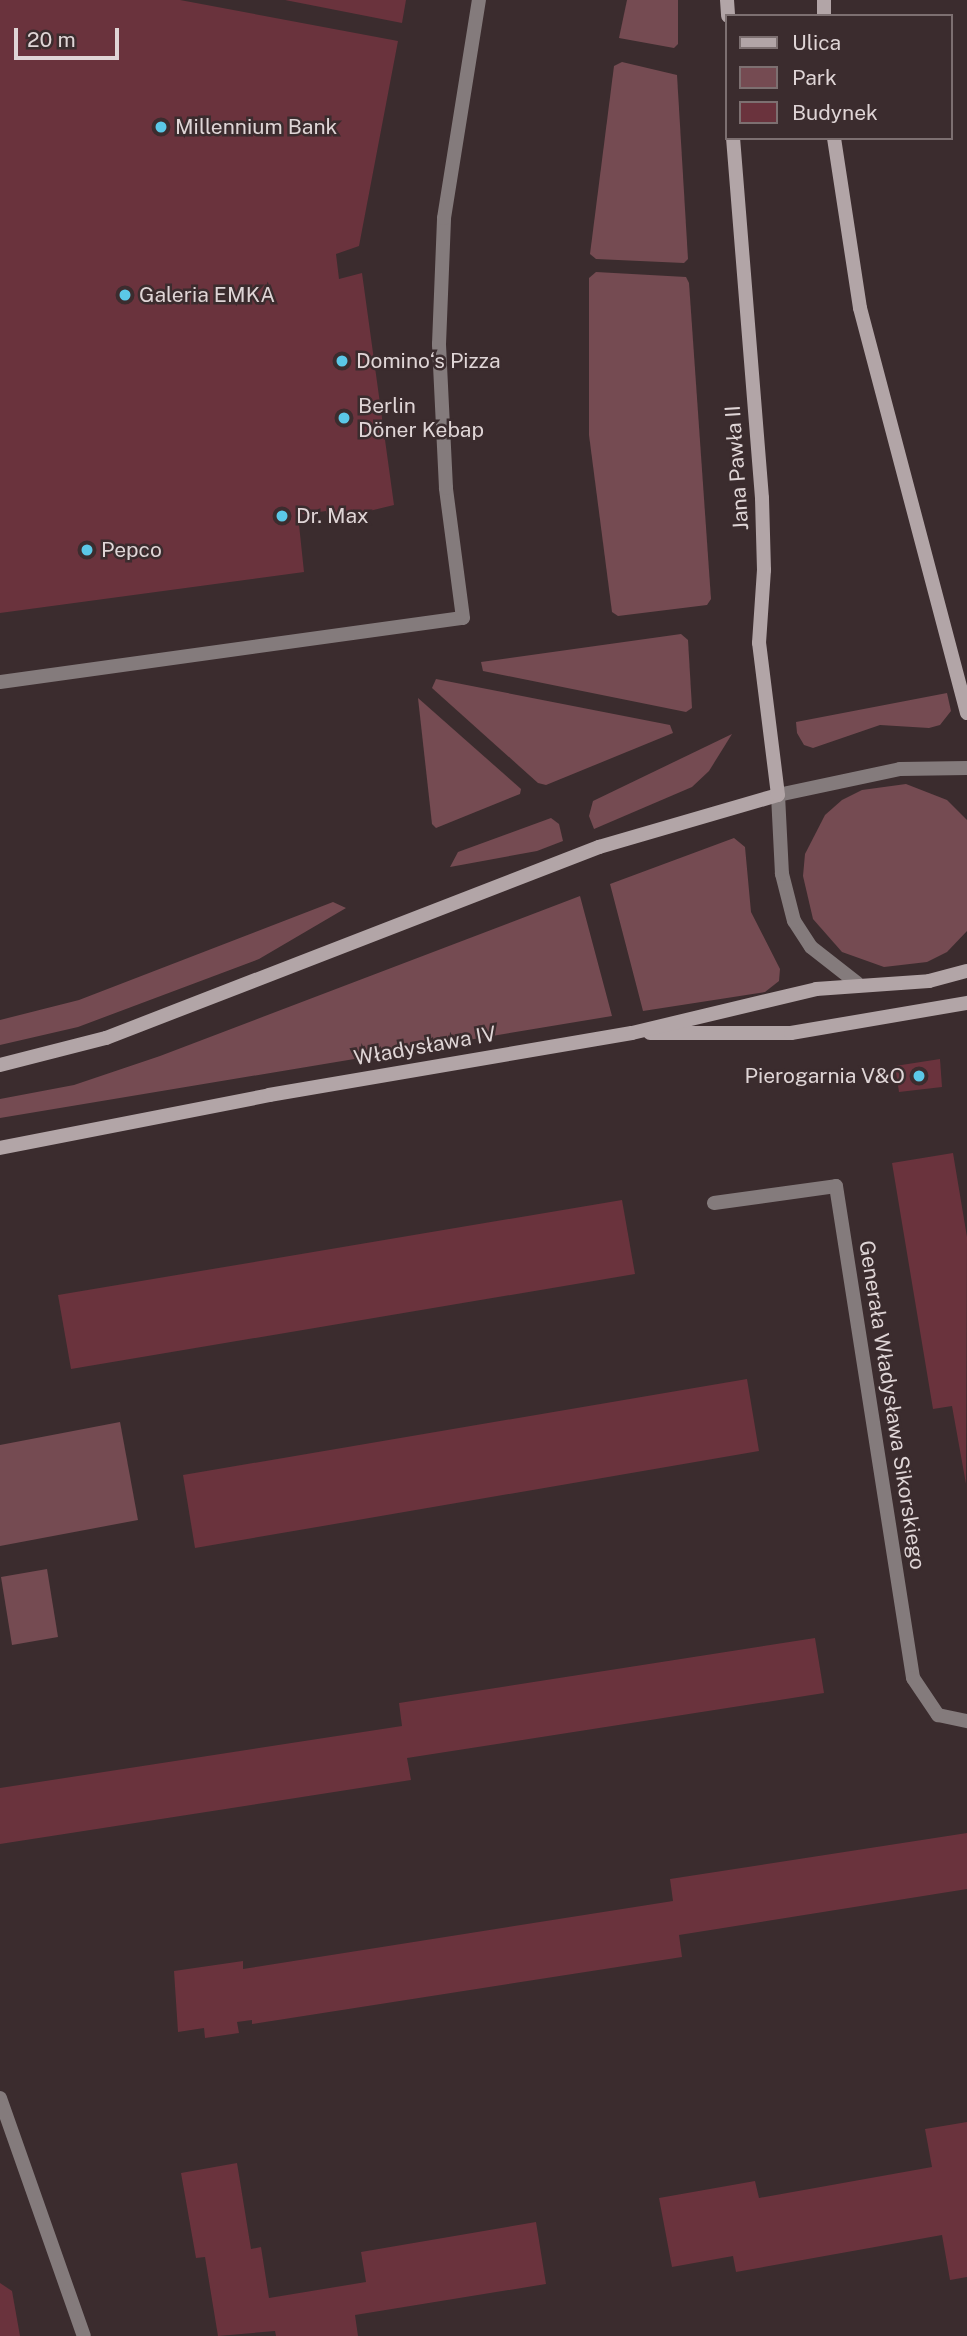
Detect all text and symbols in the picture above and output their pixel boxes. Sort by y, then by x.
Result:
scale bar [18,14,122,58]
legend [726,14,953,140]
text: 20 m [27,27,76,52]
text: Ulica [792,30,841,55]
text: Park [792,65,837,90]
text: Budynek [792,100,878,125]
place label: Millennium Bank [175,114,337,140]
marker: Millennium Bank [153,119,169,135]
place label: Galeria EMKA [139,282,275,308]
marker: Galeria EMKA [117,287,133,303]
place label: Domino‘s Pizza [356,348,501,374]
marker: Domino‘s Pizza [334,353,350,369]
place label: Berlin Döner Kebap [358,393,484,443]
street label: Jana Pawła II [720,405,754,531]
marker: Berlin Döner Kebap [336,410,352,426]
place label: Dr. Max [296,503,369,529]
marker: Dr. Max [274,508,290,524]
place label: Pepco [101,537,162,563]
marker: Pepco [79,542,95,558]
street label: Władysława IV [352,1021,498,1071]
place label: Pierogarnia V&O [744,1063,905,1089]
marker: Pierogarnia V&O [911,1068,927,1084]
street label: Generała Władysława Sikorskiego [853,1238,931,1572]

